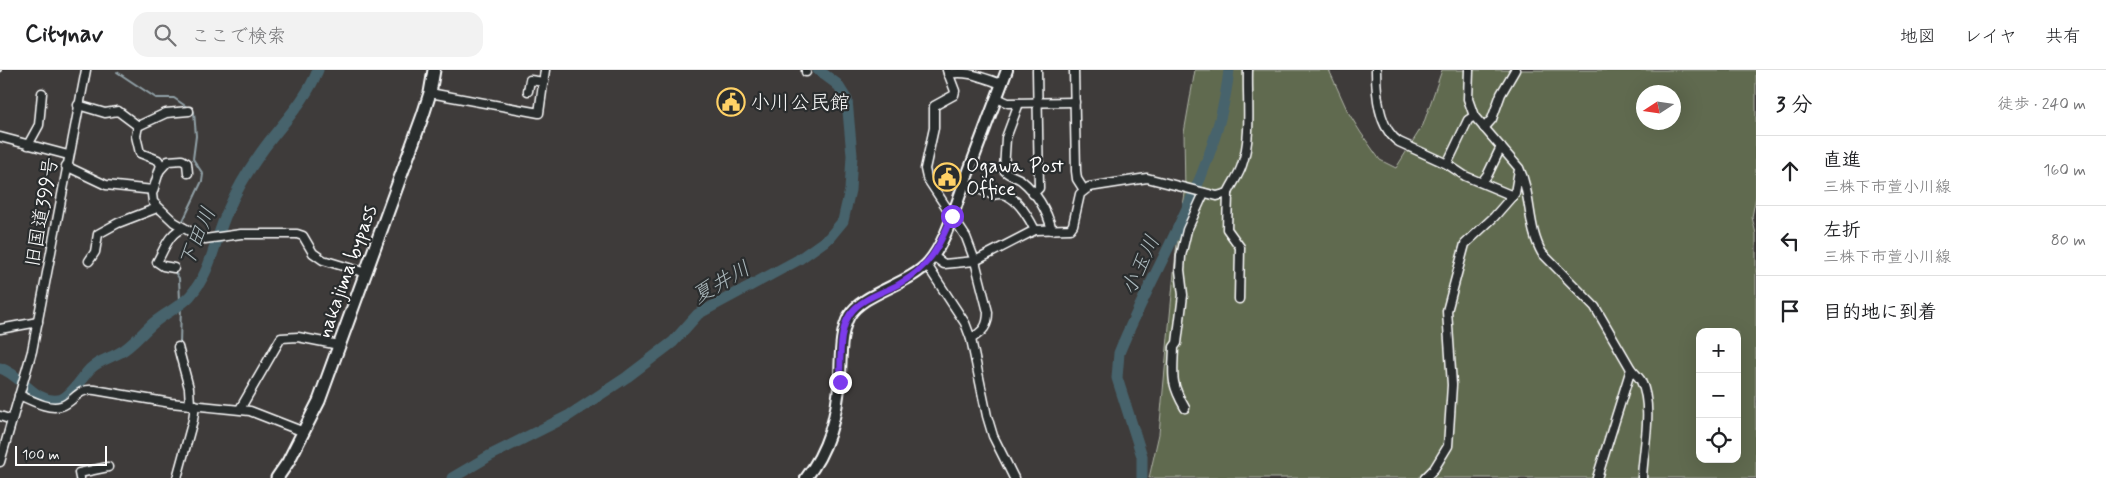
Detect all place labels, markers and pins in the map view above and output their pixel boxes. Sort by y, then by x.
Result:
public building icon: 小川公民館 [716,87,746,117]
place label: 小川公民館 [750,90,850,117]
place label: Ogawa Post Office [966,153,1064,203]
public building icon: Ogawa Post Office [932,162,962,192]

